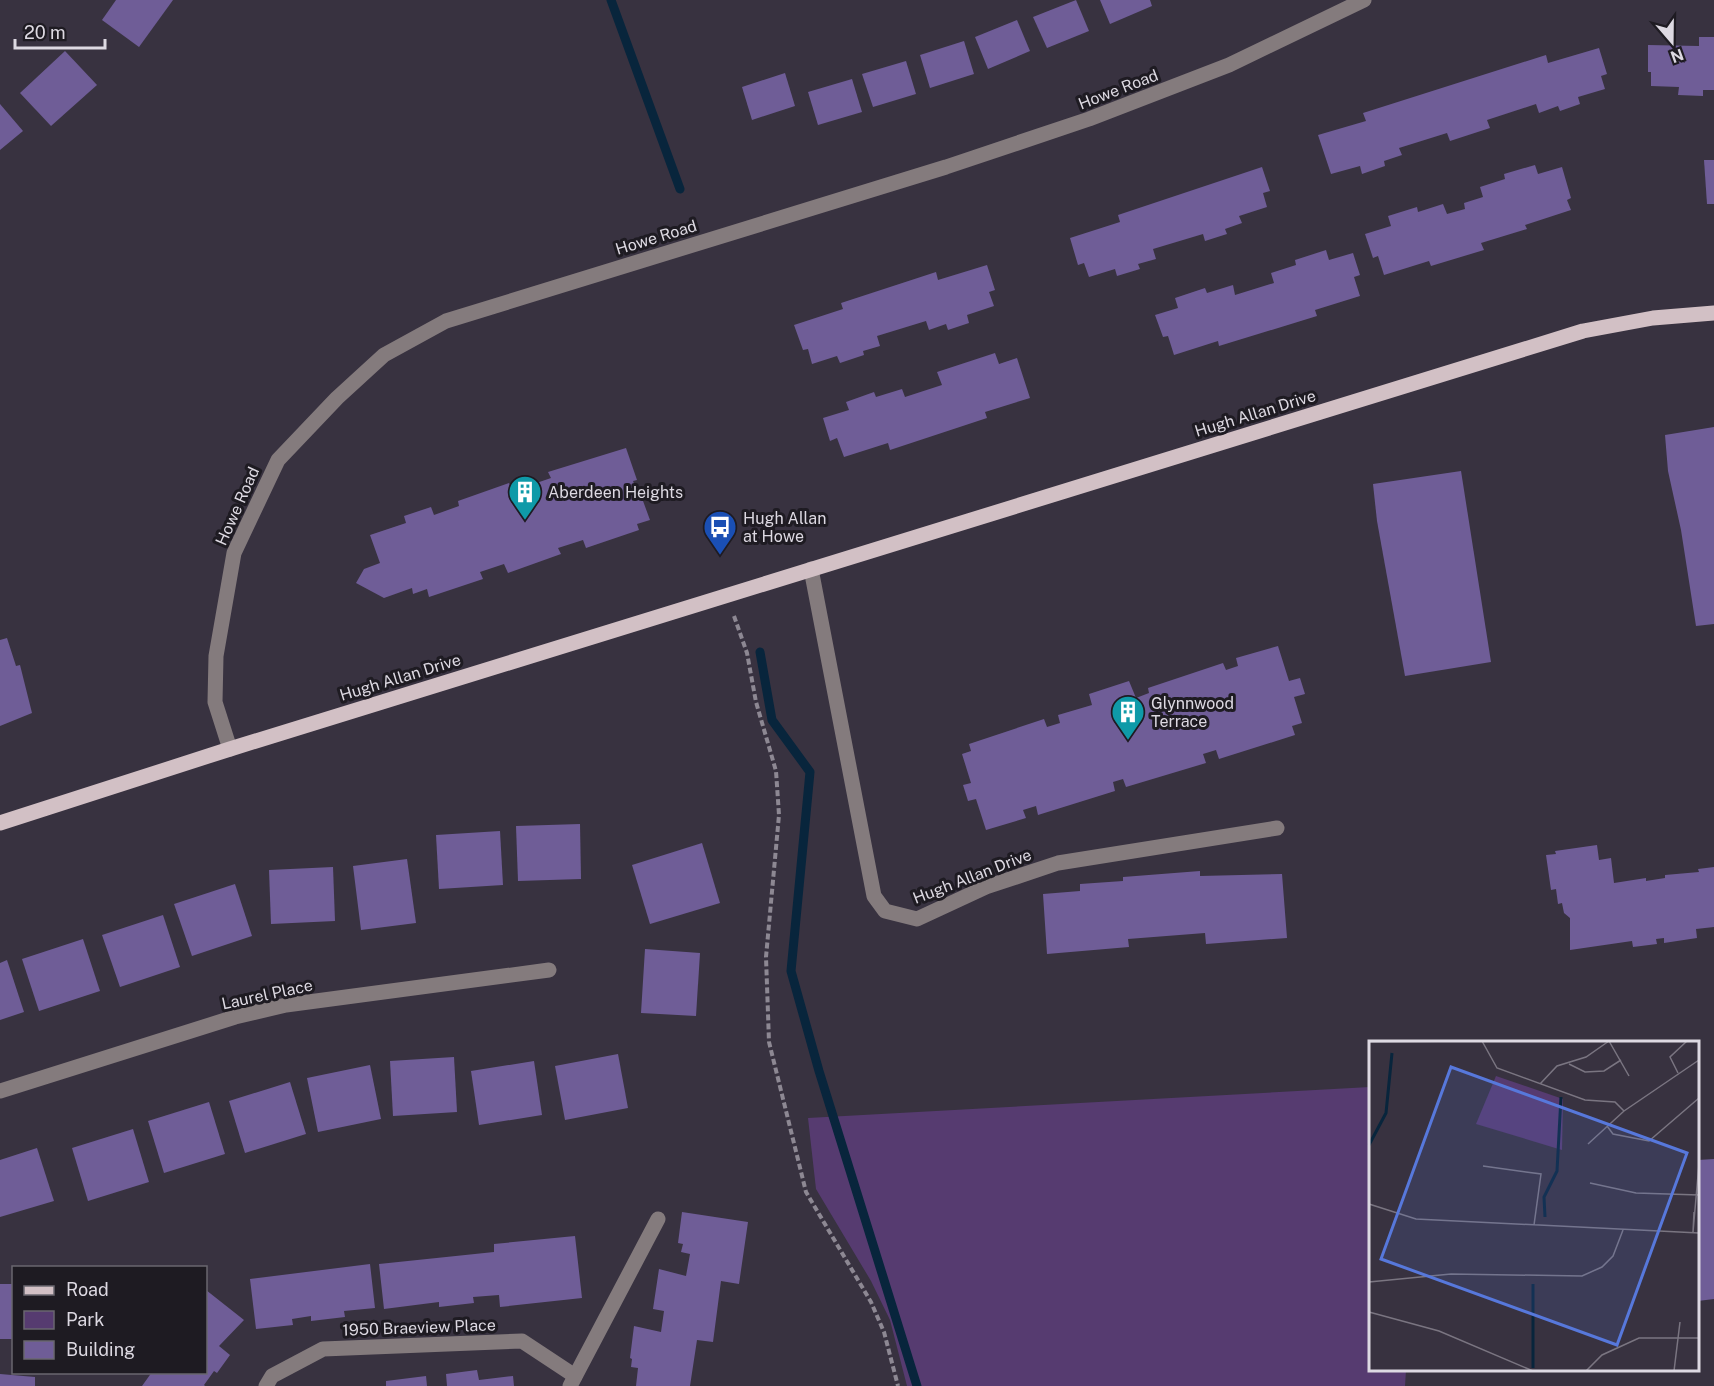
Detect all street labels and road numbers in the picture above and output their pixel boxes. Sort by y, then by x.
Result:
street label: Howe Road [1075,66,1161,113]
street label: Howe Road [613,216,699,259]
street label: Hugh Allan Drive [1192,386,1318,441]
street label: Howe Road [212,464,263,549]
street label: Hugh Allan Drive [337,650,463,705]
street label: Hugh Allan Drive [910,845,1034,908]
street label: Laurel Place [220,976,314,1013]
street label: 1950 Braeview Place [342,1315,496,1340]

